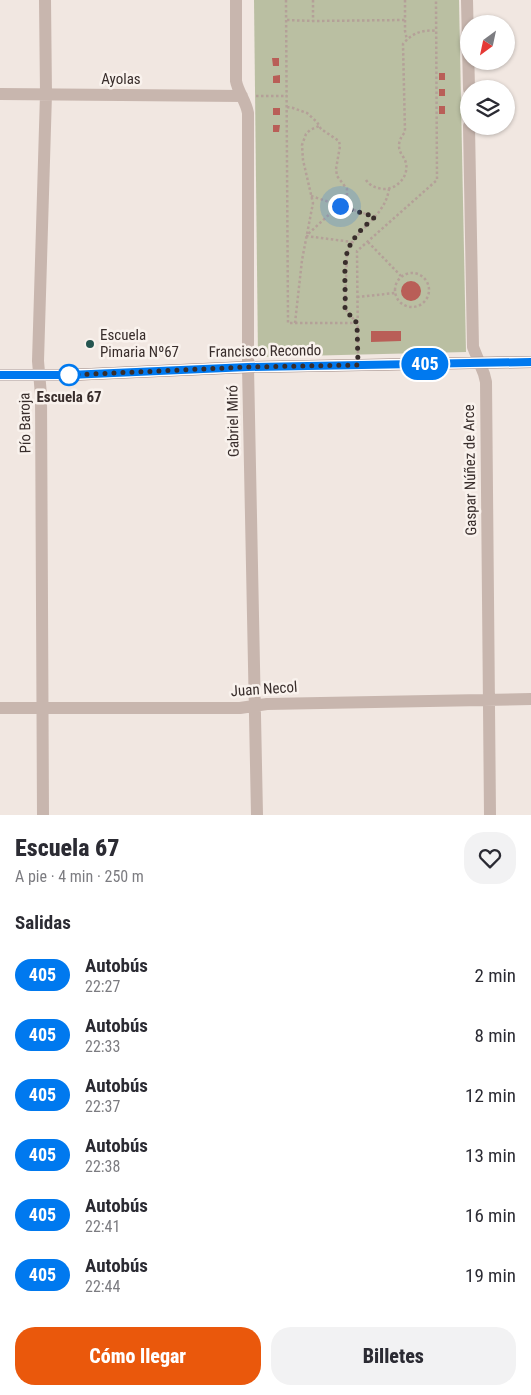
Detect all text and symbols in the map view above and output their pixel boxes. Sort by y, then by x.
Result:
north arrow [460,15,515,70]
map controls [460,15,515,135]
street label: Ayolas [101,70,141,88]
button: layers [460,80,515,135]
your location [328,194,353,219]
place label: Escuela Pimaria Nº67 [100,326,179,361]
marker: Escuela Pimaria Nº67 [84,338,96,350]
street label: Francisco Recondo [209,341,321,361]
line badge: 405 [396,348,454,380]
text: 405 [411,353,439,374]
marker: Escuela 67 [58,364,80,386]
street label: Gabriel Miró [223,385,243,457]
place label: Escuela 67 [36,388,102,406]
street label: Pío Baroja [15,392,35,454]
street label: Gaspar Núñez de Arce [460,404,480,536]
street label: Juan Necol [230,678,298,700]
button: heart [464,832,516,884]
text: Escuela 67 [15,834,119,862]
text: A pie · 4 min · 250 m [15,867,144,886]
text: Salidas [15,911,71,934]
text: Autobús [85,954,148,977]
text: 405 [29,964,56,985]
text: 2 min [474,964,516,987]
text: 22:27 [85,977,120,996]
text: Autobús [85,1014,148,1037]
text: 405 [29,1024,56,1045]
text: 8 min [474,1024,516,1047]
text: 22:33 [85,1037,120,1056]
text: Autobús [85,1074,148,1097]
text: 405 [29,1084,56,1105]
text: 12 min [465,1084,516,1107]
text: 22:37 [85,1097,120,1116]
text: Autobús [85,1134,148,1157]
text: 405 [29,1144,56,1165]
text: 13 min [465,1144,516,1167]
text: 22:38 [85,1157,120,1176]
text: Autobús [85,1194,148,1217]
text: 405 [29,1204,56,1225]
text: 16 min [465,1204,516,1227]
text: 22:41 [85,1217,120,1236]
text: Autobús [85,1254,148,1277]
text: 405 [29,1264,56,1285]
text: 19 min [465,1264,516,1287]
text: 22:44 [85,1277,120,1296]
button: Cómo llegar [15,1327,261,1385]
button: Billetes [271,1327,516,1385]

